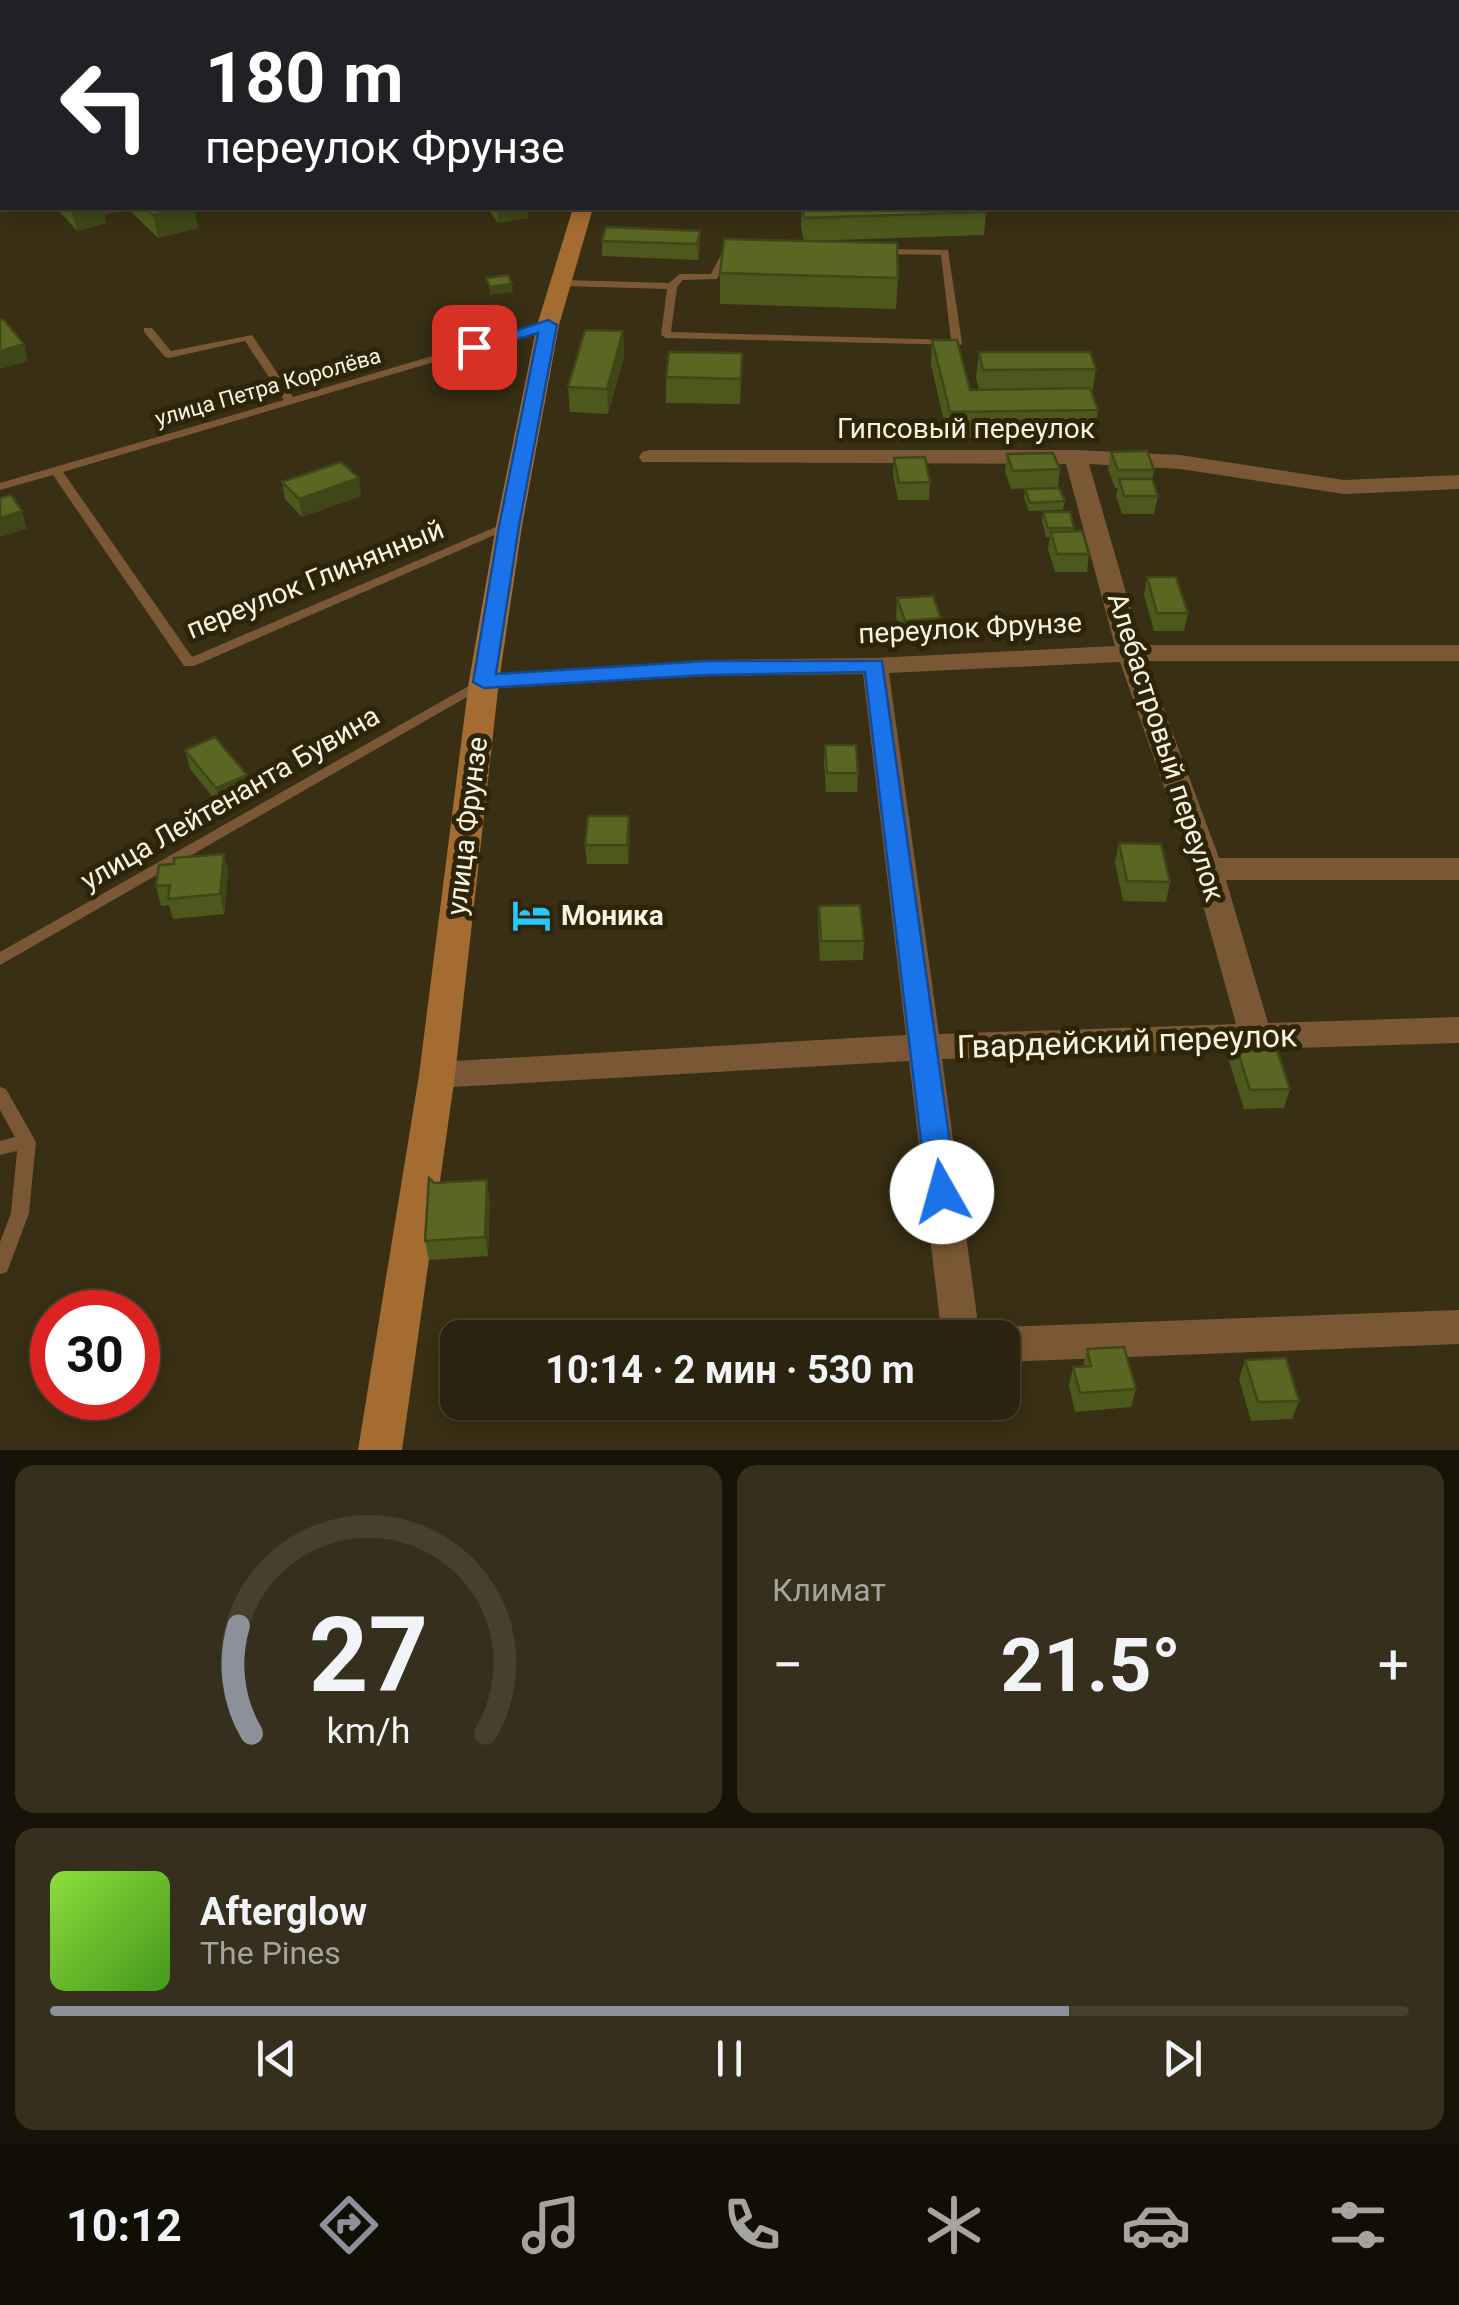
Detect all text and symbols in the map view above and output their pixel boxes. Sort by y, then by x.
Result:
text: 180 m [205,37,404,119]
icon: left [40,40,170,170]
text: переулок Фрунзе [205,121,565,174]
pin [432,305,517,390]
icon: arrive [447,320,502,375]
street label: улица Петра Королёва [152,343,384,431]
street label: Гипсовый переулок [837,412,1095,445]
street label: переулок Глинянный [181,512,449,646]
street label: Алебастровый переулок [1101,589,1231,905]
street label: переулок Фрунзе [857,606,1083,650]
street label: улица Лейтенанта Бувина [75,699,385,897]
street label: улица Фрунзе [440,735,494,917]
hotel icon: Моника [510,894,552,936]
place label: Моника [561,899,664,932]
street label: Гвардейский переулок [956,1016,1298,1066]
position arrow [890,1140,994,1244]
speed limit sign: 30 [30,1290,160,1420]
text: 10:14 · 2 мин · 530 m [545,1348,915,1392]
text: Климат [772,1571,886,1609]
text: 27 [309,1595,428,1716]
text: 21.5° [1001,1621,1181,1709]
text: − [772,1633,803,1697]
text: + [1378,1633,1409,1697]
text: km/h [327,1710,410,1752]
text: Afterglow [200,1890,367,1934]
text: The Pines [200,1934,341,1972]
icon: previous [249,2031,304,2086]
icon: pause [702,2031,757,2086]
icon: next [1155,2031,1210,2086]
icon: directions [314,2190,384,2260]
icon: music [516,2190,586,2260]
icon: phone [717,2190,787,2260]
icon: climate [919,2190,989,2260]
icon: car [1121,2190,1191,2260]
icon: filters [1323,2190,1393,2260]
text: 10:12 [66,2199,182,2252]

